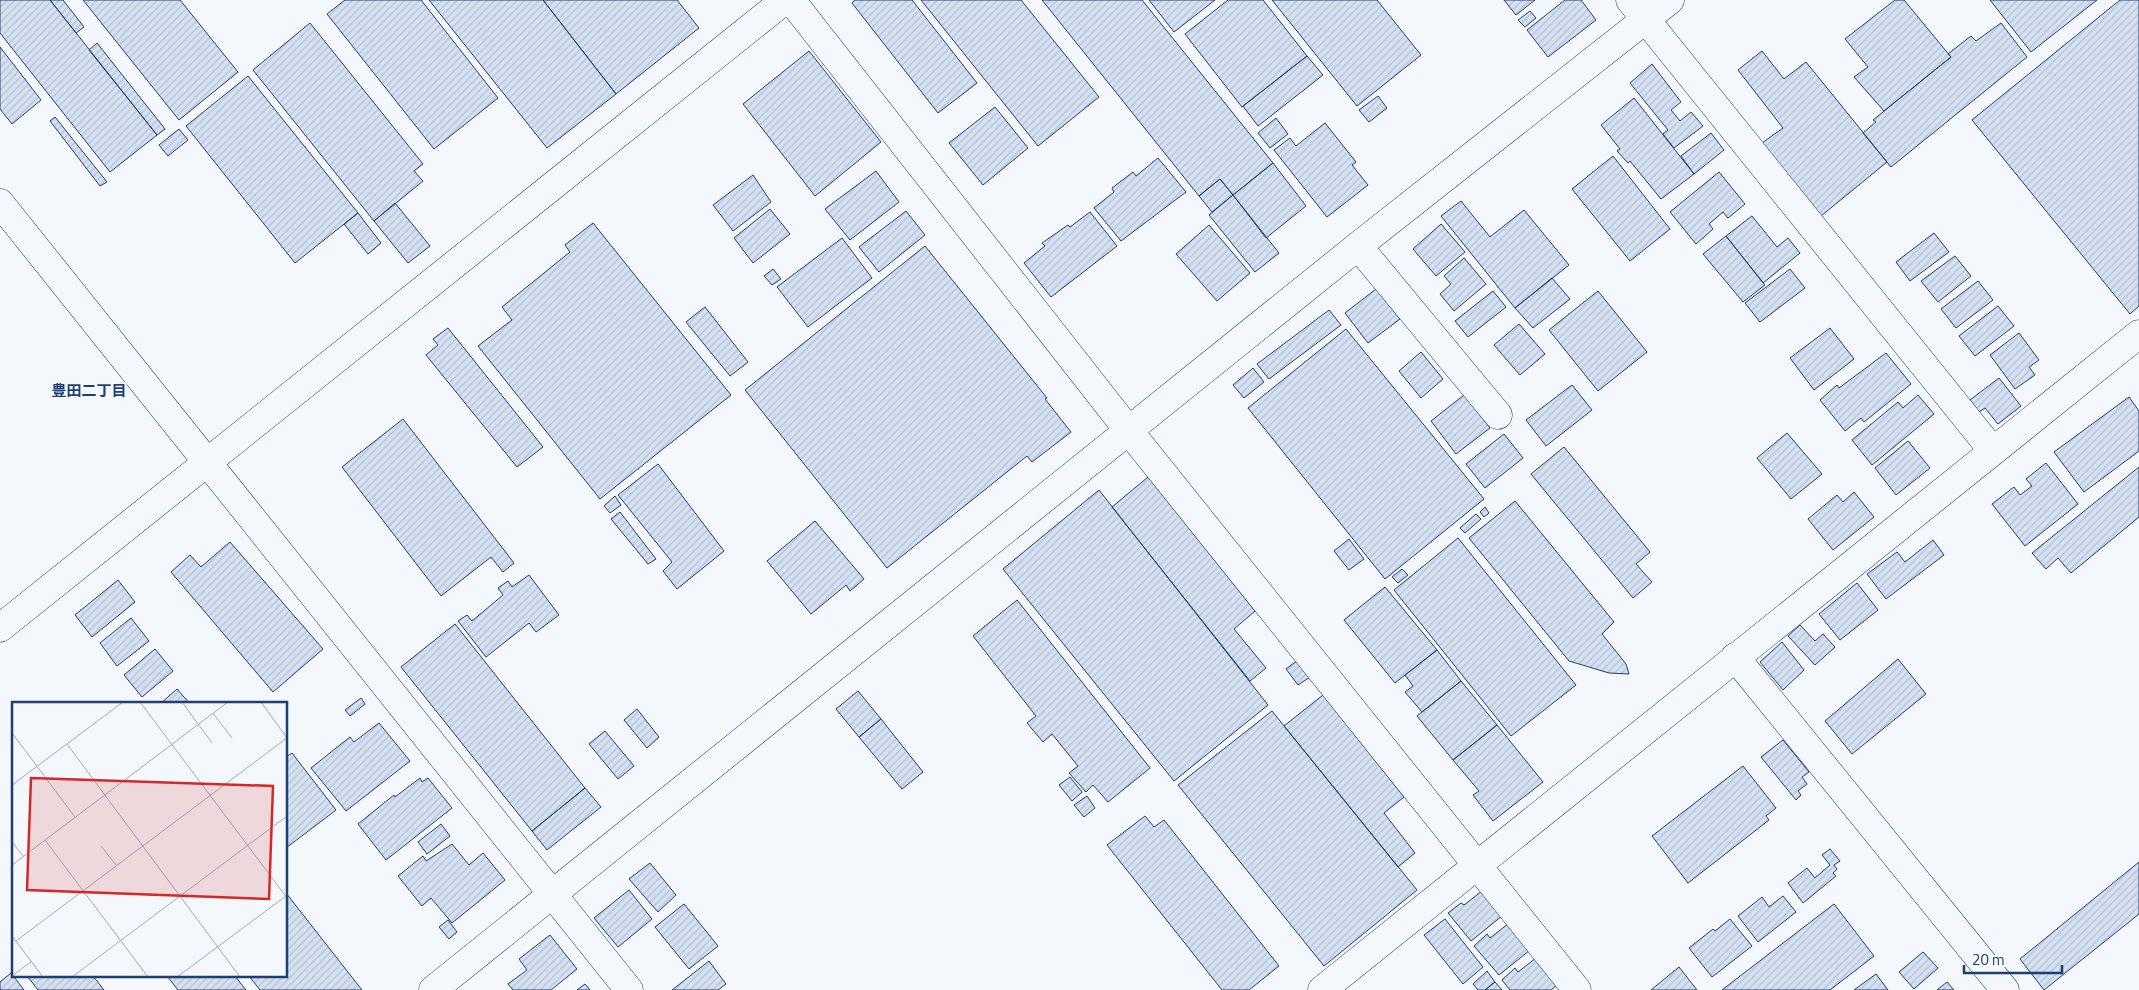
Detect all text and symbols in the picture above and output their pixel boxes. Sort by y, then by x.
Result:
district label: 豊田二丁目 [51,379,127,402]
inset map [12,702,288,978]
scale bar [1964,942,2062,974]
text: 20 m [1972,948,2005,971]

